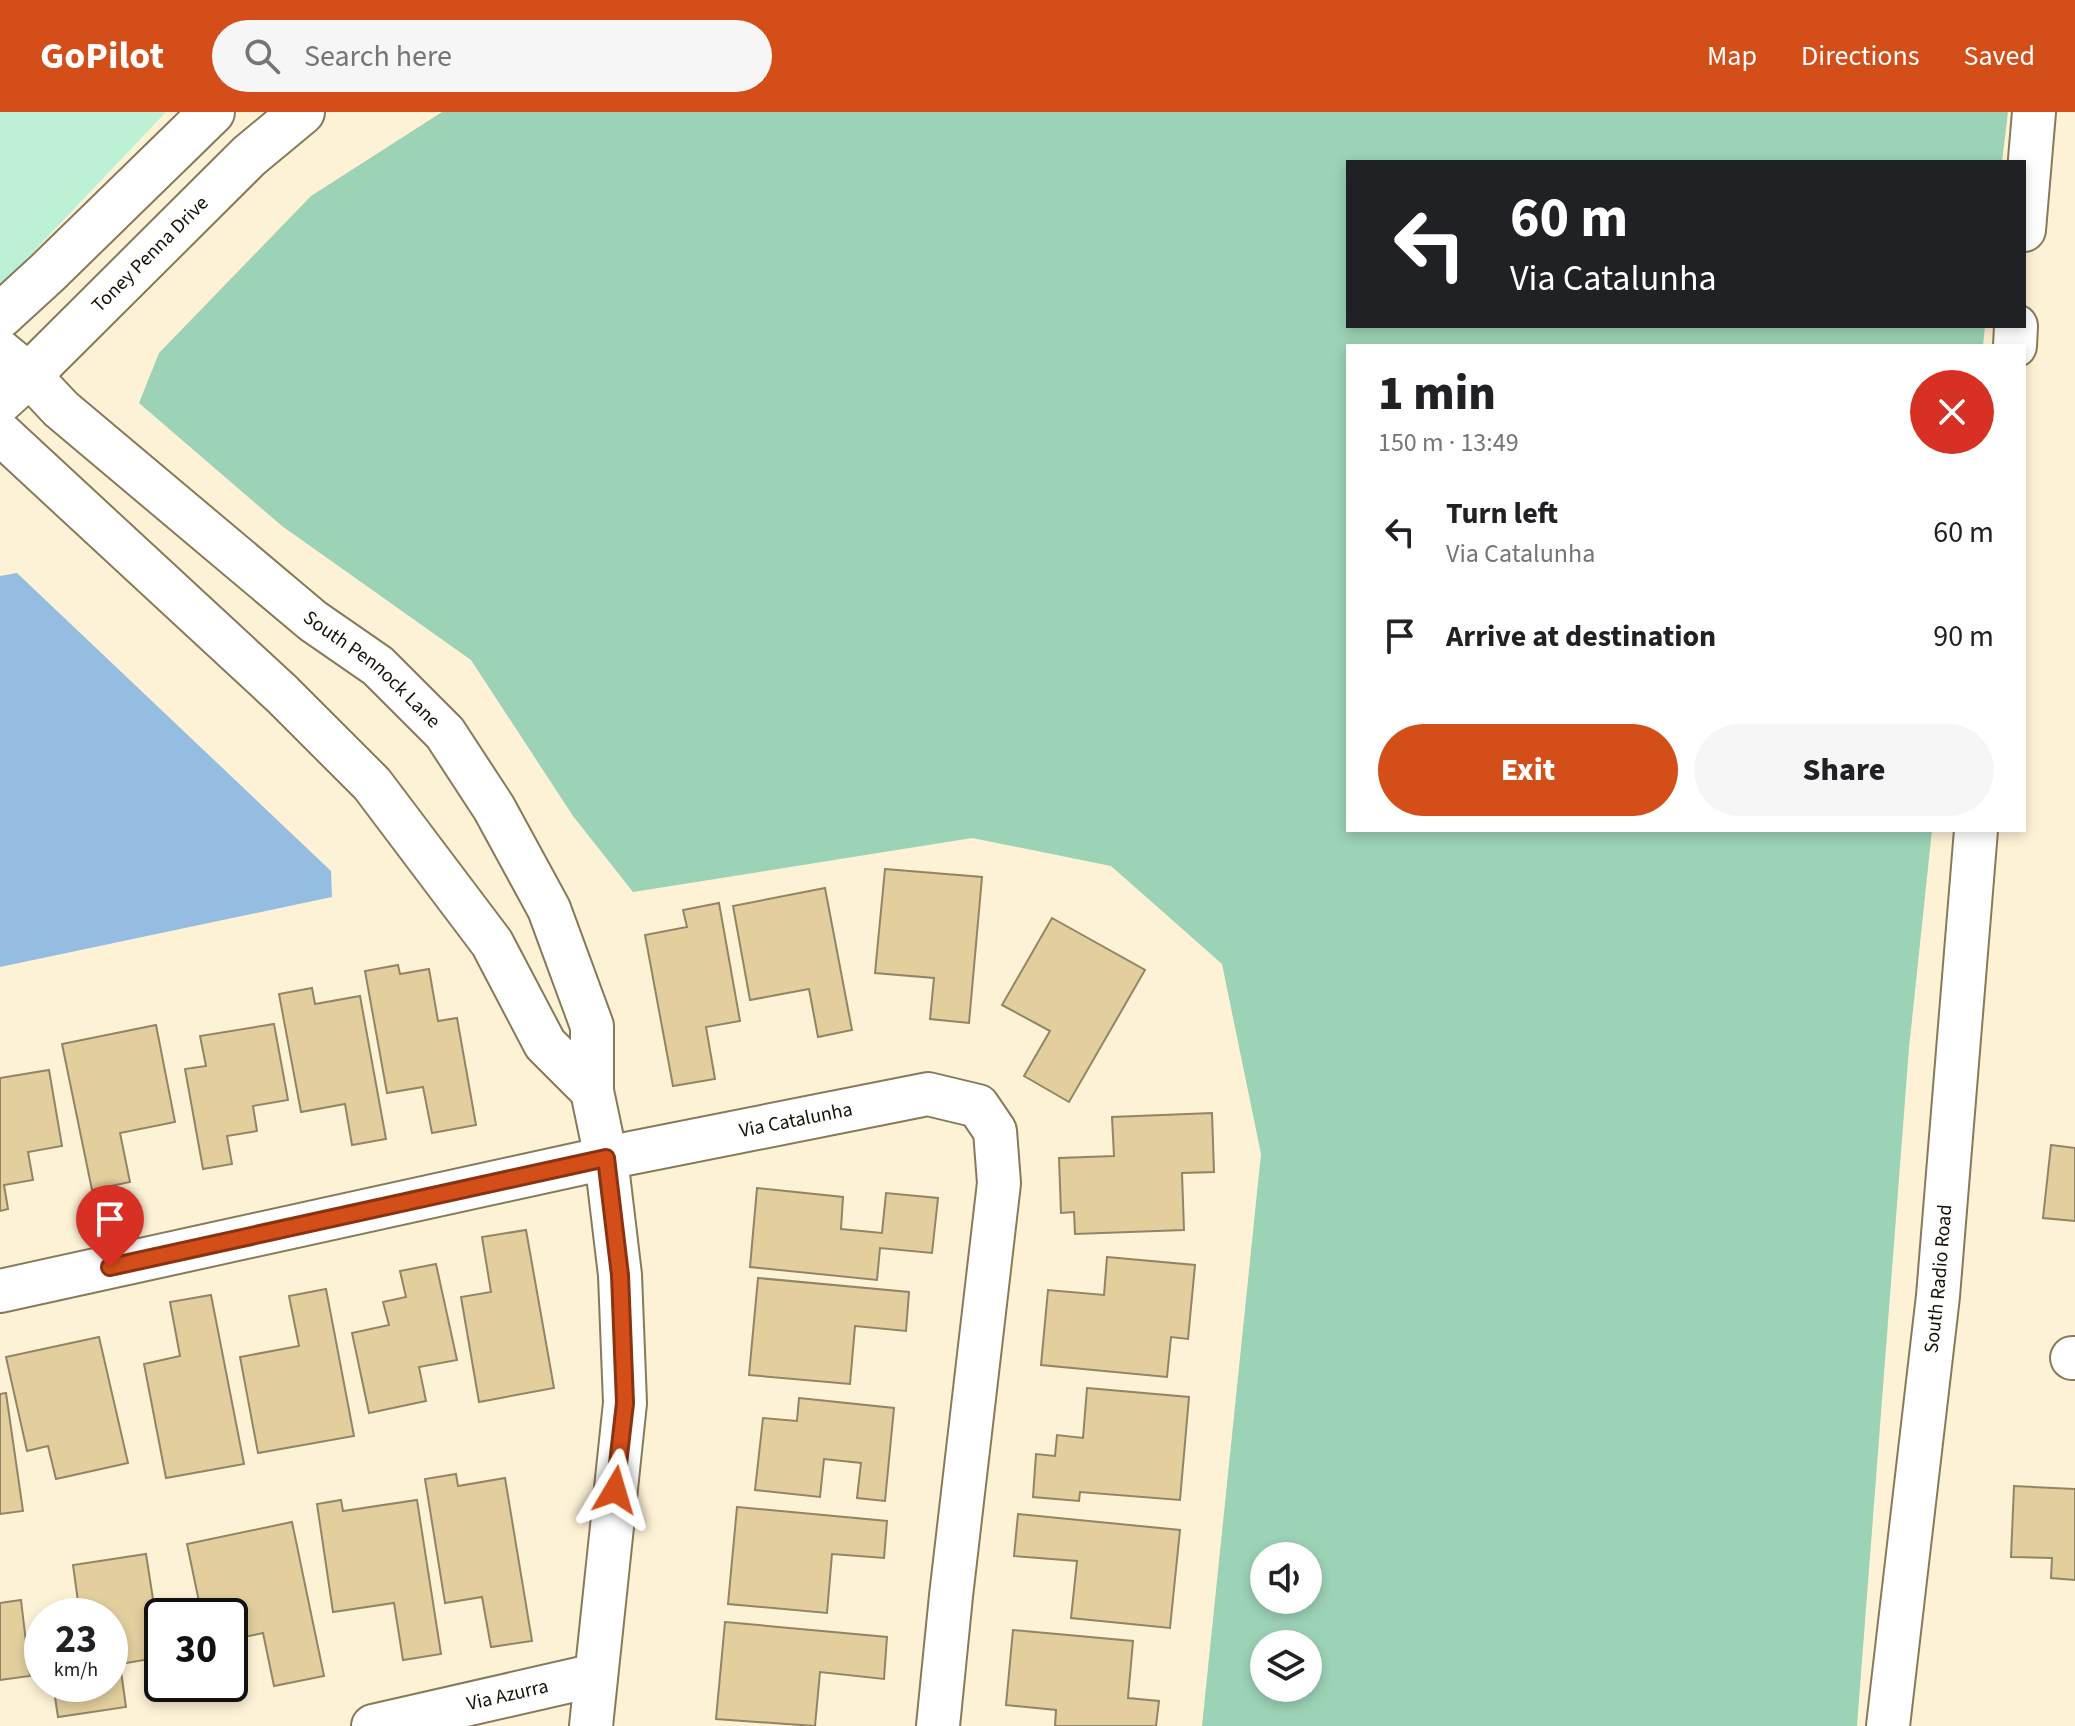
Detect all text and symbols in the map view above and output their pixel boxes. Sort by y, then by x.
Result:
search box [212,20,772,92]
text: GoPilot [40,29,164,83]
icon: search [240,34,284,78]
text: Search here [304,35,452,78]
text: Map [1707,36,1757,76]
text: Directions [1801,36,1920,76]
text: Saved [1964,36,2035,76]
text: 60 m [1510,179,1628,258]
street label: Toney Penna Drive [86,190,215,319]
icon: left [1378,192,1482,296]
text: Via Catalunha [1510,253,1717,304]
text: 1 min [1378,360,1496,428]
button: close [1910,370,1994,454]
text: 150 m · 13:49 [1378,424,1519,461]
text: Turn left [1446,492,1558,535]
icon: left [1378,510,1422,554]
text: 60 m [1933,511,1994,554]
text: Via Catalunha [1446,535,1595,572]
street label: South Pennock Lane [297,604,447,735]
icon: arrive [1378,614,1422,658]
text: Arrive at destination [1446,615,1716,658]
text: 90 m [1933,615,1994,658]
button: Exit [1378,724,1678,816]
button: Share [1694,724,1994,816]
street label: Via Catalunha [737,1095,855,1145]
pin [76,1185,144,1267]
icon: arrive [88,1197,132,1241]
street label: South Radio Road [1917,1203,1959,1355]
position arrow [573,1448,657,1532]
map controls [1250,1542,1322,1702]
button: sound [1250,1542,1322,1614]
speed limit sign: 30 [144,1598,248,1702]
text: 23 [55,1611,97,1668]
button: layers [1250,1630,1322,1702]
text: km/h [54,1656,98,1684]
street label: Via Azurra [464,1672,551,1718]

